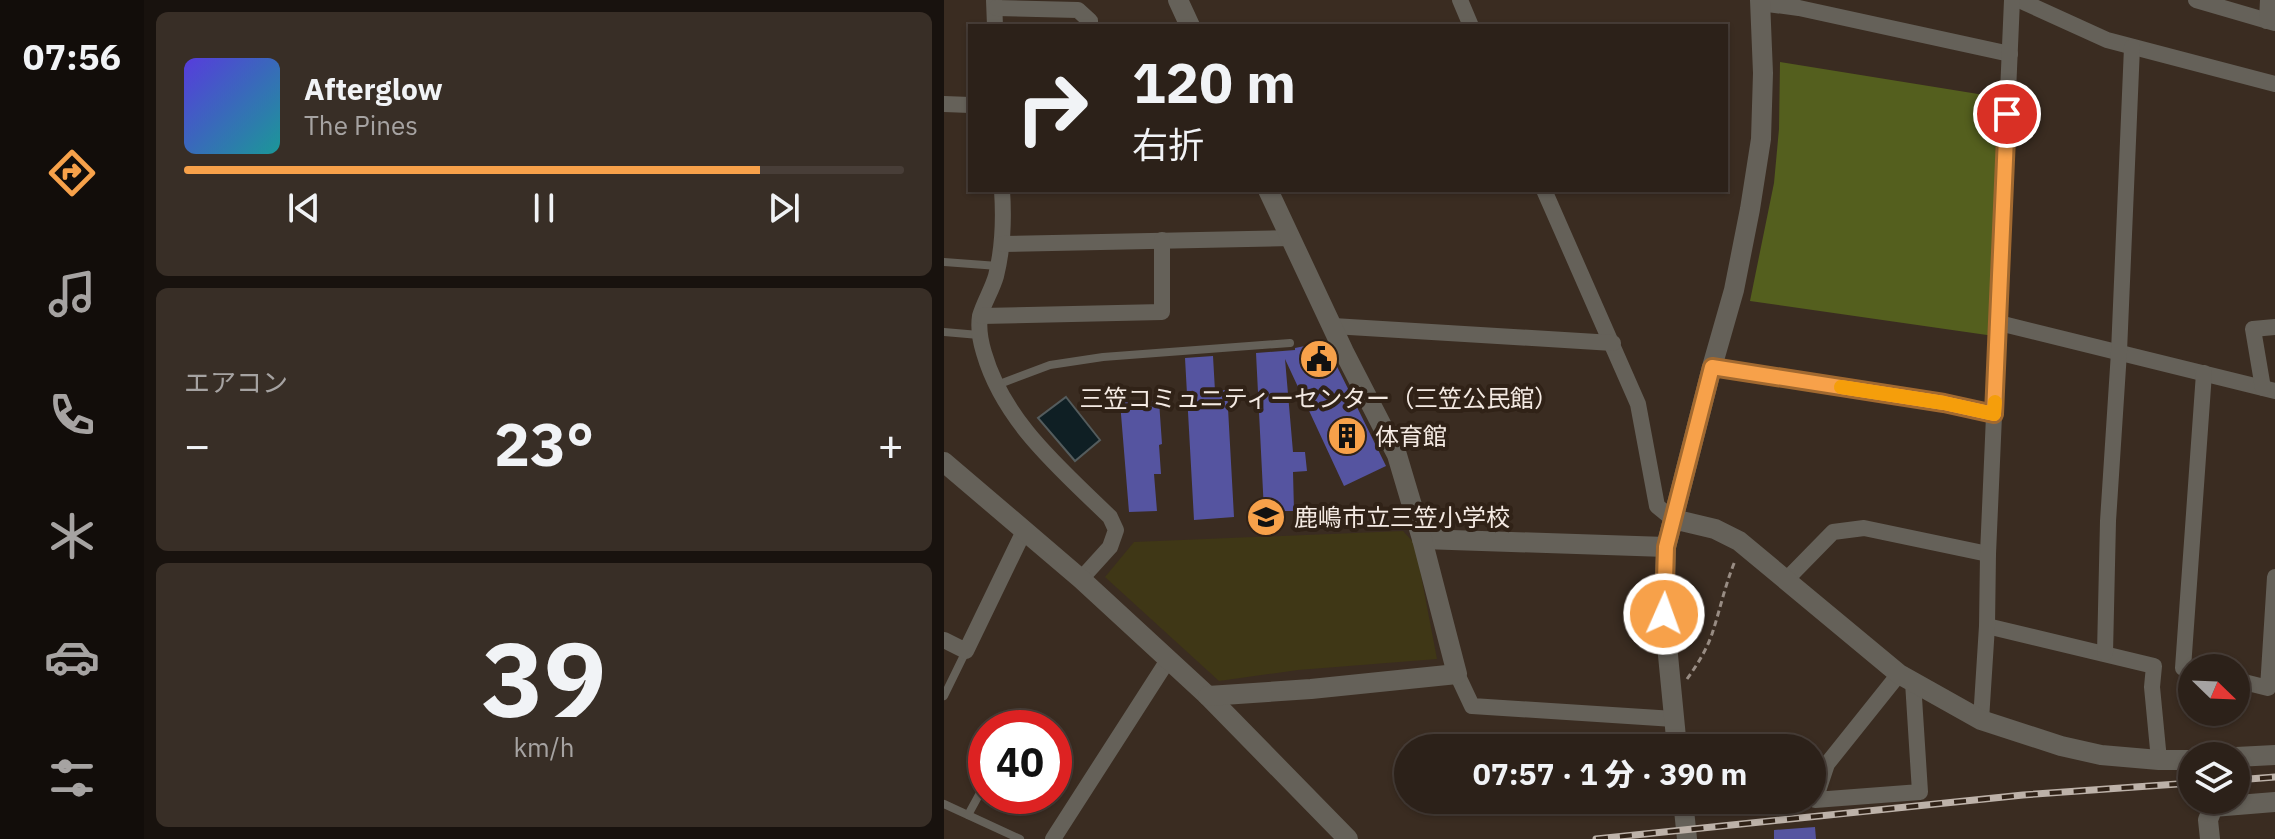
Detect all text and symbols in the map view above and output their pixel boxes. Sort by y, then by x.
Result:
text: 07:56 [23,33,121,80]
text: 120 m [1132,46,1296,118]
icon: right [1000,56,1104,160]
text: Afterglow [304,69,443,108]
pin [1973,80,2041,148]
icon: arrive [1985,92,2029,136]
text: The Pines [304,108,418,142]
text: 右折 [1132,121,1204,168]
icon: directions [44,145,100,201]
icon: previous [282,186,326,230]
icon: pause [522,186,566,230]
icon: next [762,186,806,230]
icon: music [44,266,100,322]
public building icon: 三笠コミュニティーセンター（三笠公民館） [1298,338,1340,380]
text: エアコン [184,365,288,399]
place label: 三笠コミュニティーセンター（三笠公民館） [1080,382,1558,414]
icon: phone [44,387,100,443]
text: 23° [494,404,594,483]
building icon: 体育館 [1326,415,1368,457]
text: − [184,416,210,473]
text: + [878,416,904,473]
place label: 体育館 [1375,420,1447,452]
school or university icon: 鹿嶋市立三笠小学校 [1245,496,1287,538]
place label: 鹿嶋市立三笠小学校 [1294,501,1510,533]
icon: climate [44,508,100,564]
position arrow [1622,572,1706,656]
text: 39 [482,610,606,746]
icon: car [44,629,100,685]
north arrow [2178,654,2250,726]
map controls [2178,654,2250,814]
speed limit sign: 40 [968,710,1072,814]
text: km/h [513,730,575,764]
button: layers [2178,742,2250,814]
icon: filters [44,750,100,806]
text: 07:57 · 1 分 · 390 m [1473,754,1747,793]

